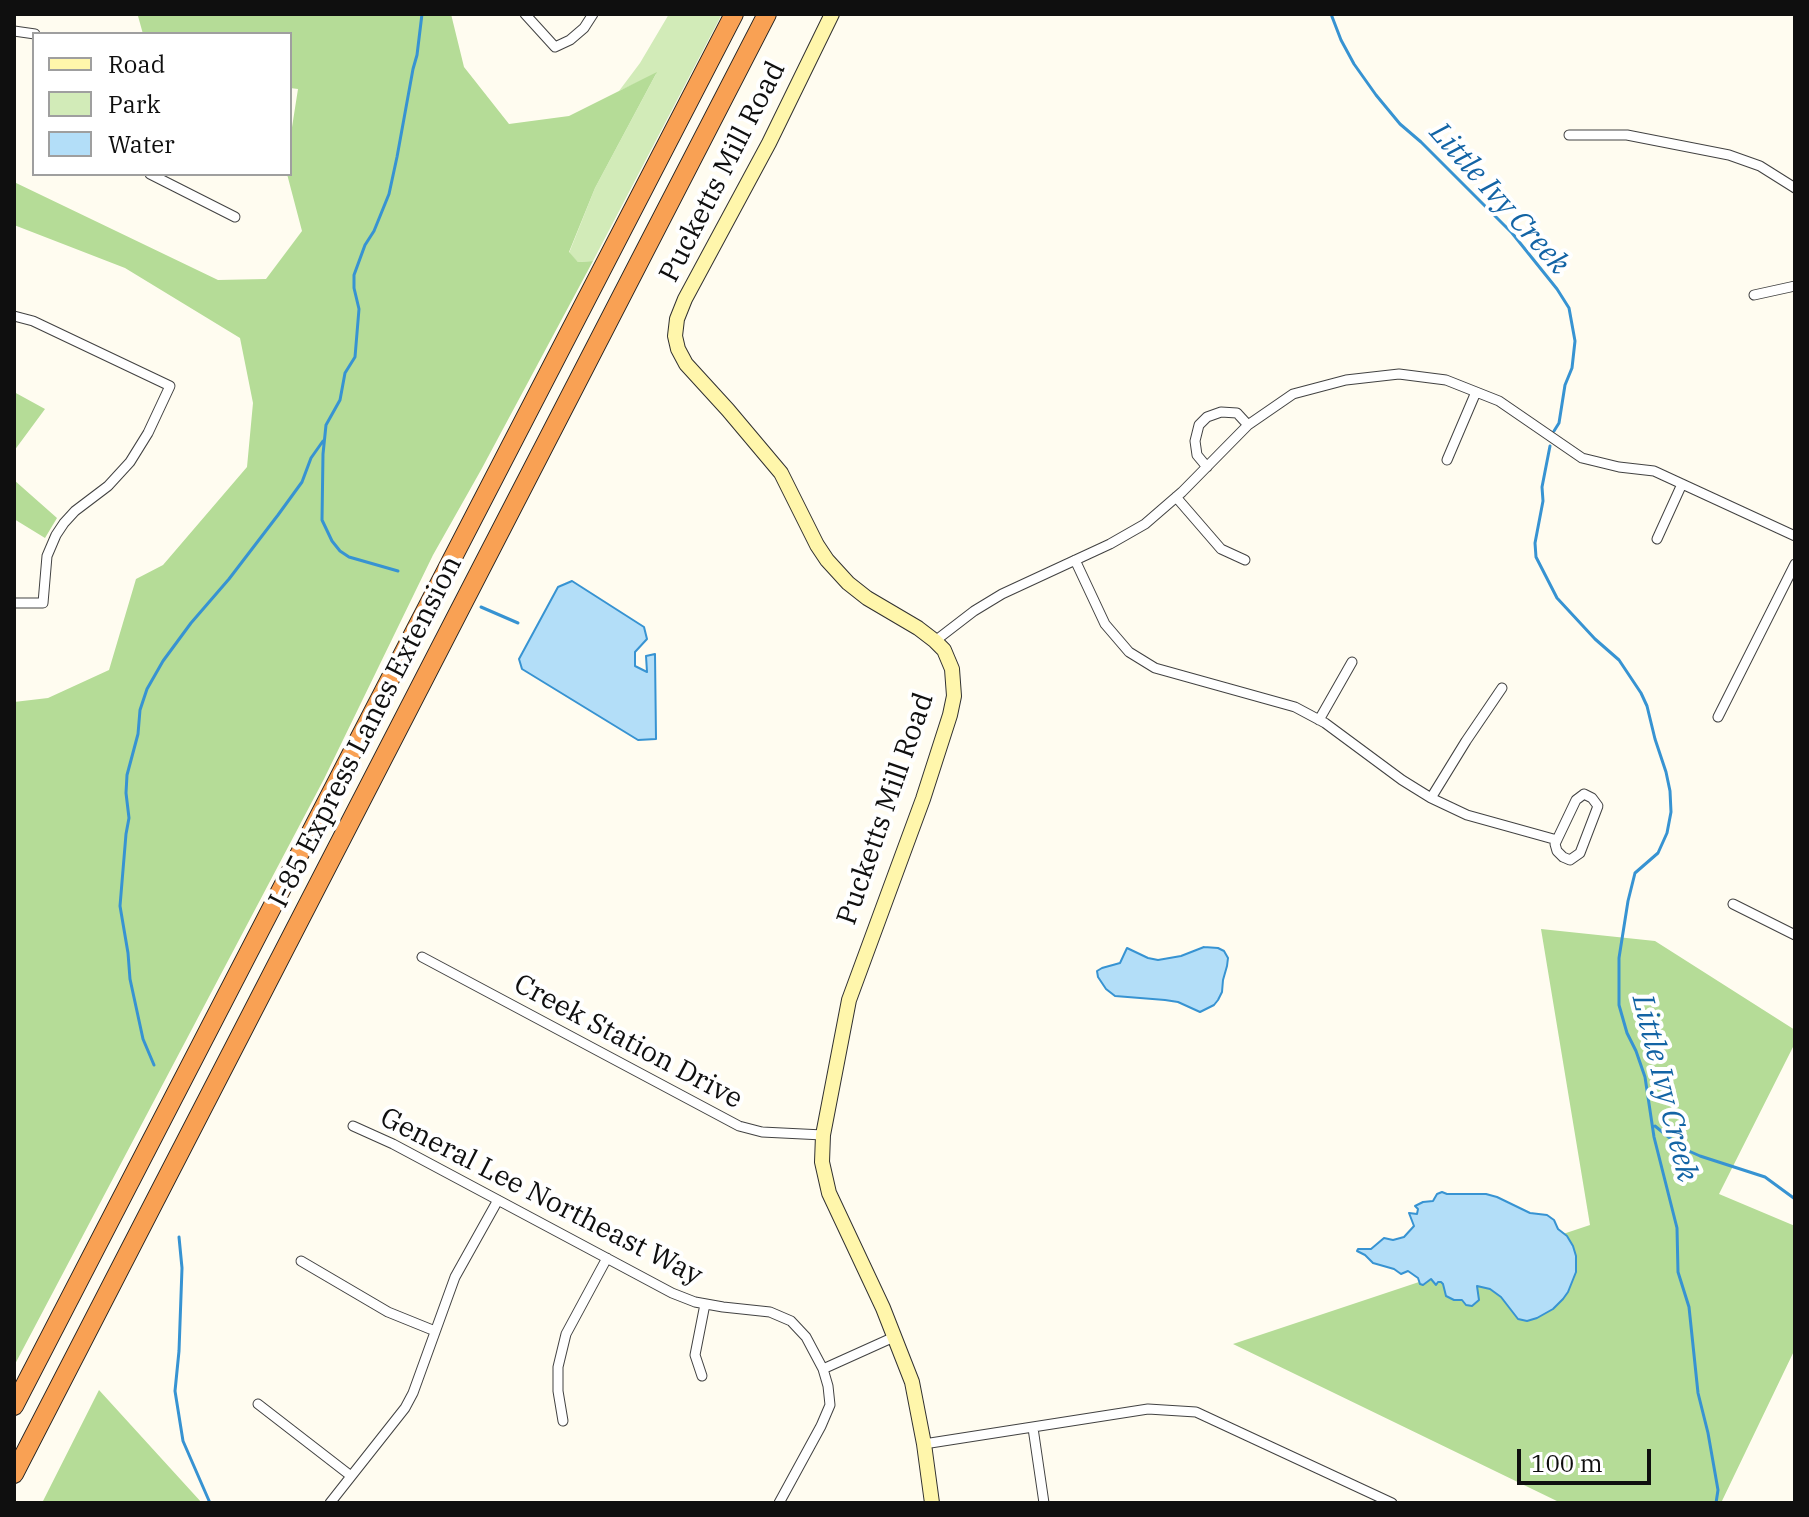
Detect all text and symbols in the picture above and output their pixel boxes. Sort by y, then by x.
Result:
legend [32,32,292,176]
text: Road [108,48,165,80]
street label: Pucketts Mill Road [653,56,793,288]
text: Park [108,88,160,120]
water label: Little Ivy Creek [1422,116,1576,282]
text: Water [108,128,175,160]
street label: I-85 Express Lanes Extension [262,551,470,913]
street label: Pucketts Mill Road [831,689,941,929]
street label: Creek Station Drive [508,968,748,1116]
water label: Little Ivy Creek [1623,991,1705,1185]
street label: General Lee Northeast Way [374,1101,708,1293]
scale bar [1521,1433,1655,1483]
text: 100 m [1531,1447,1603,1479]

